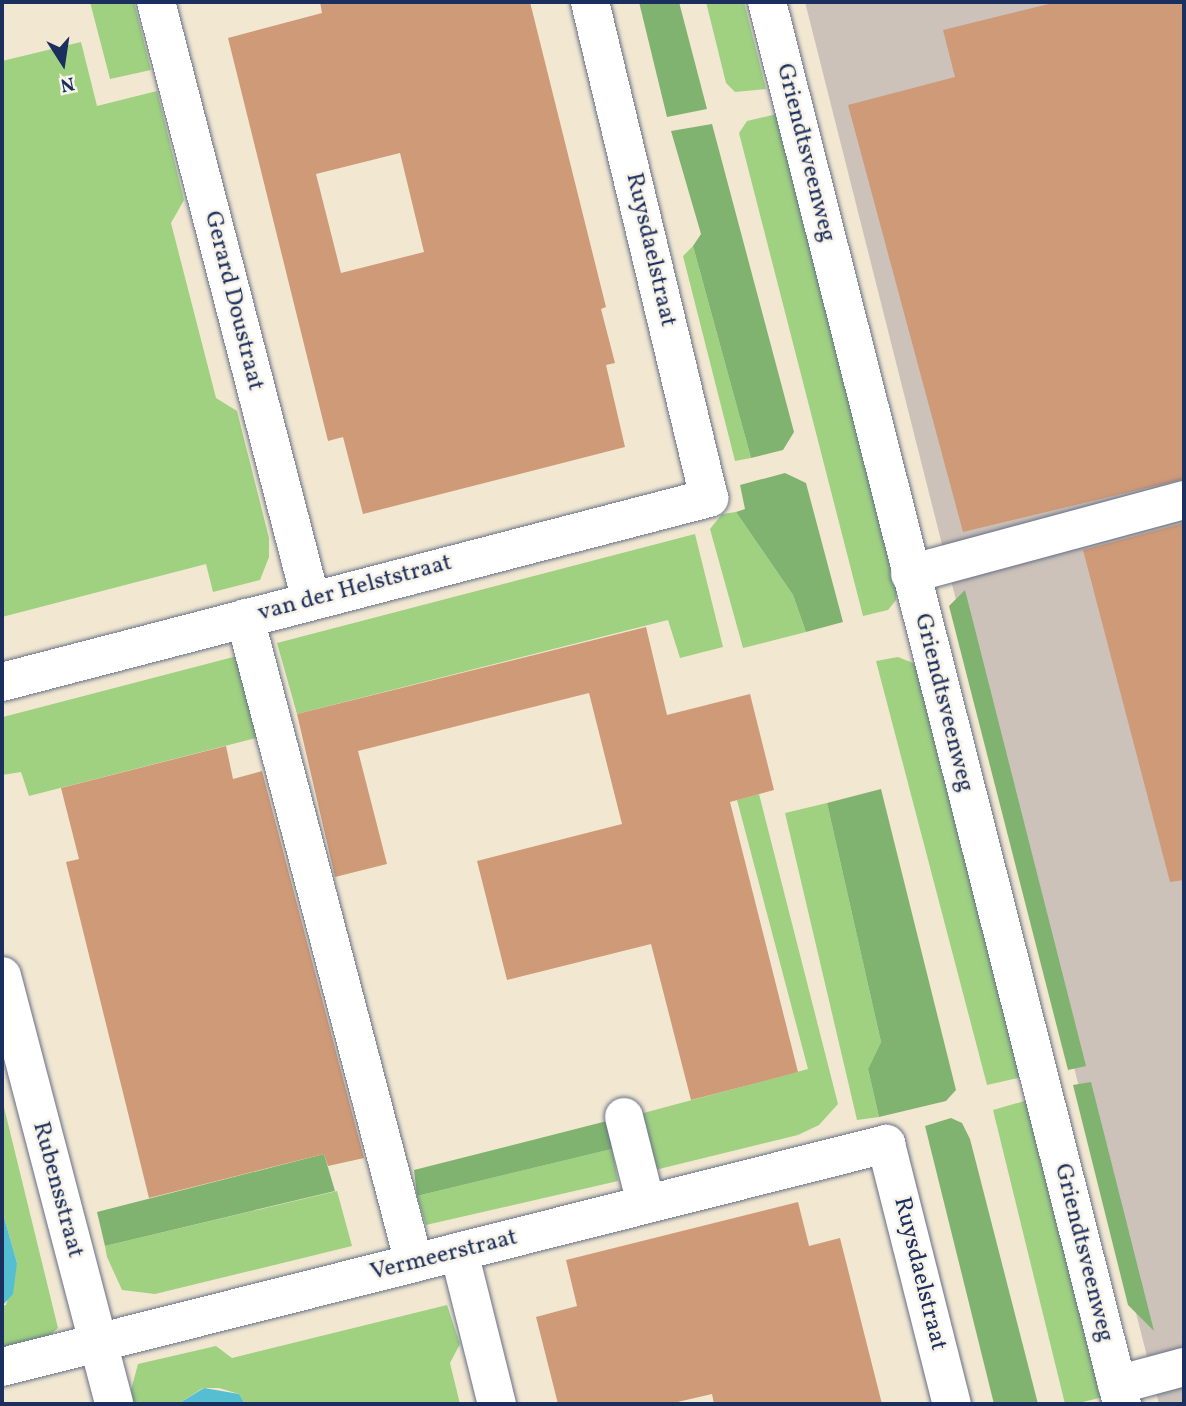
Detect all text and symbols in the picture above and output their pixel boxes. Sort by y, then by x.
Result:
north arrow [28,28,98,98]
street label: Griendtsveenweg [769,61,841,245]
text: N [58,69,77,98]
street label: Ruysdaelstraat [618,170,682,330]
street label: Gerard Doustraat [197,208,269,394]
street label: van der Helststraat [255,549,455,629]
street label: Griendtsveenweg [907,611,979,795]
street label: Rubensstraat [25,1119,89,1261]
street label: Griendtsveenweg [1047,1161,1119,1345]
street label: Ruysdaelstraat [886,1194,952,1354]
street label: Vermeerstraat [368,1224,520,1288]

